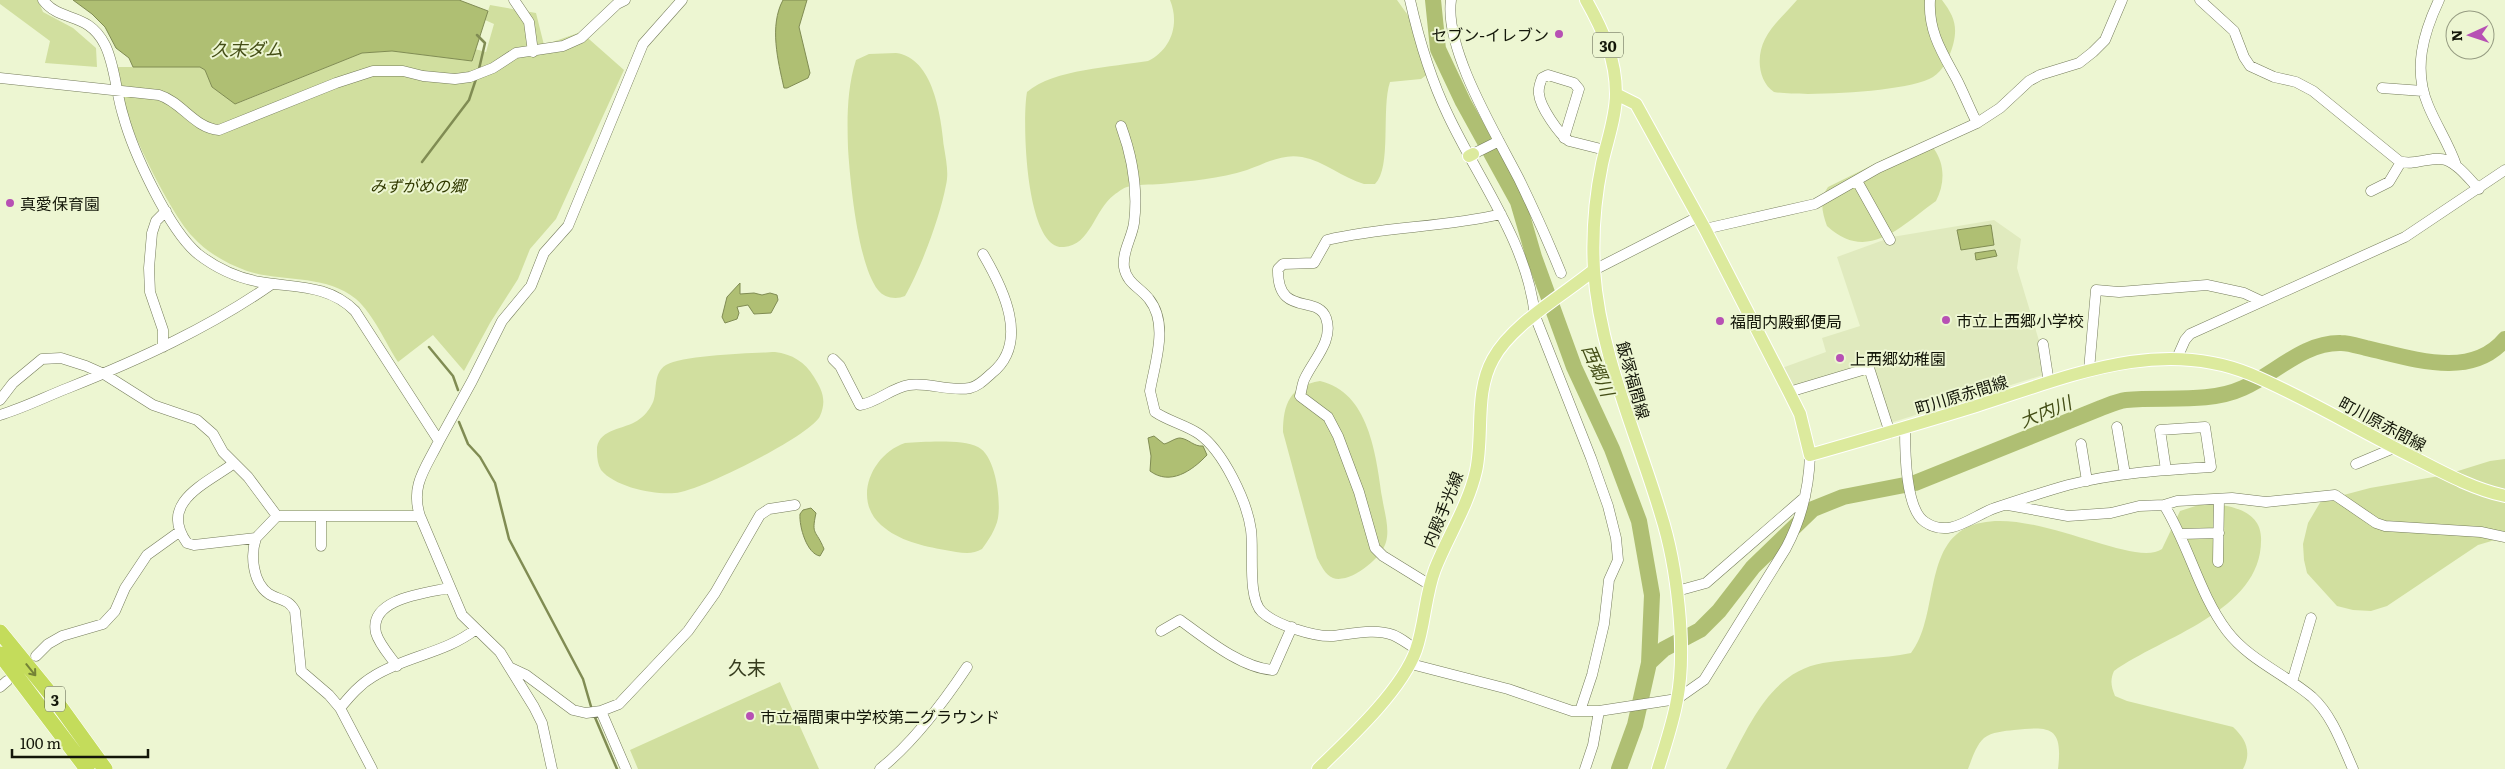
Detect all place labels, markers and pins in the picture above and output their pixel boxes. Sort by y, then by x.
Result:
place label: セブン-イレブン [1431,22,1549,46]
marker: セブン-イレブン [1553,28,1565,40]
place label: 真愛保育園 [20,191,100,215]
marker: 真愛保育園 [4,197,16,209]
place label: 市立上西郷小学校 [1956,308,2084,332]
place label: 福間内殿郵便局 [1730,309,1842,333]
marker: 市立上西郷小学校 [1940,314,1952,326]
marker: 福間内殿郵便局 [1714,315,1726,327]
place label: 上西郷幼稚園 [1850,346,1946,370]
marker: 上西郷幼稚園 [1834,352,1846,364]
place label: 市立福間東中学校第二グラウンド [760,704,1000,728]
marker: 市立福間東中学校第二グラウンド [744,710,756,722]

